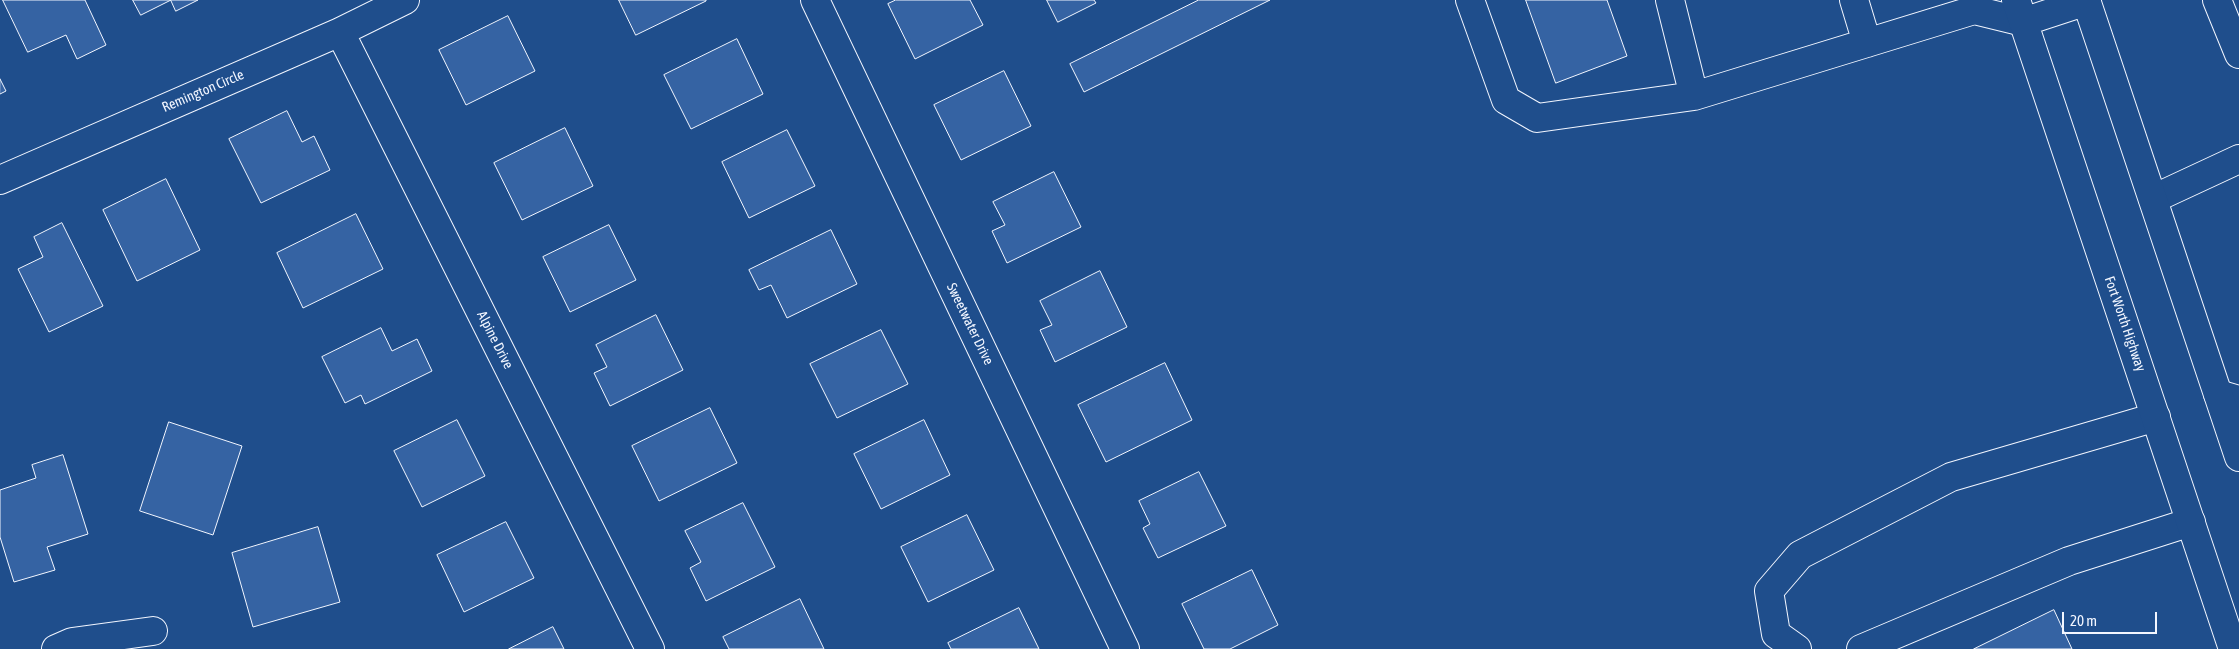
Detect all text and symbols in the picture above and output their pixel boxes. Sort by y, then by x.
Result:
street label: Remington Circle [159,66,247,116]
street label: Fort Worth Highway [2101,274,2149,374]
street label: Sweetwater Drive [943,280,997,368]
street label: Alpine Drive [473,308,517,372]
scale bar [2064,602,2159,634]
text: 20 m [2070,612,2097,629]

